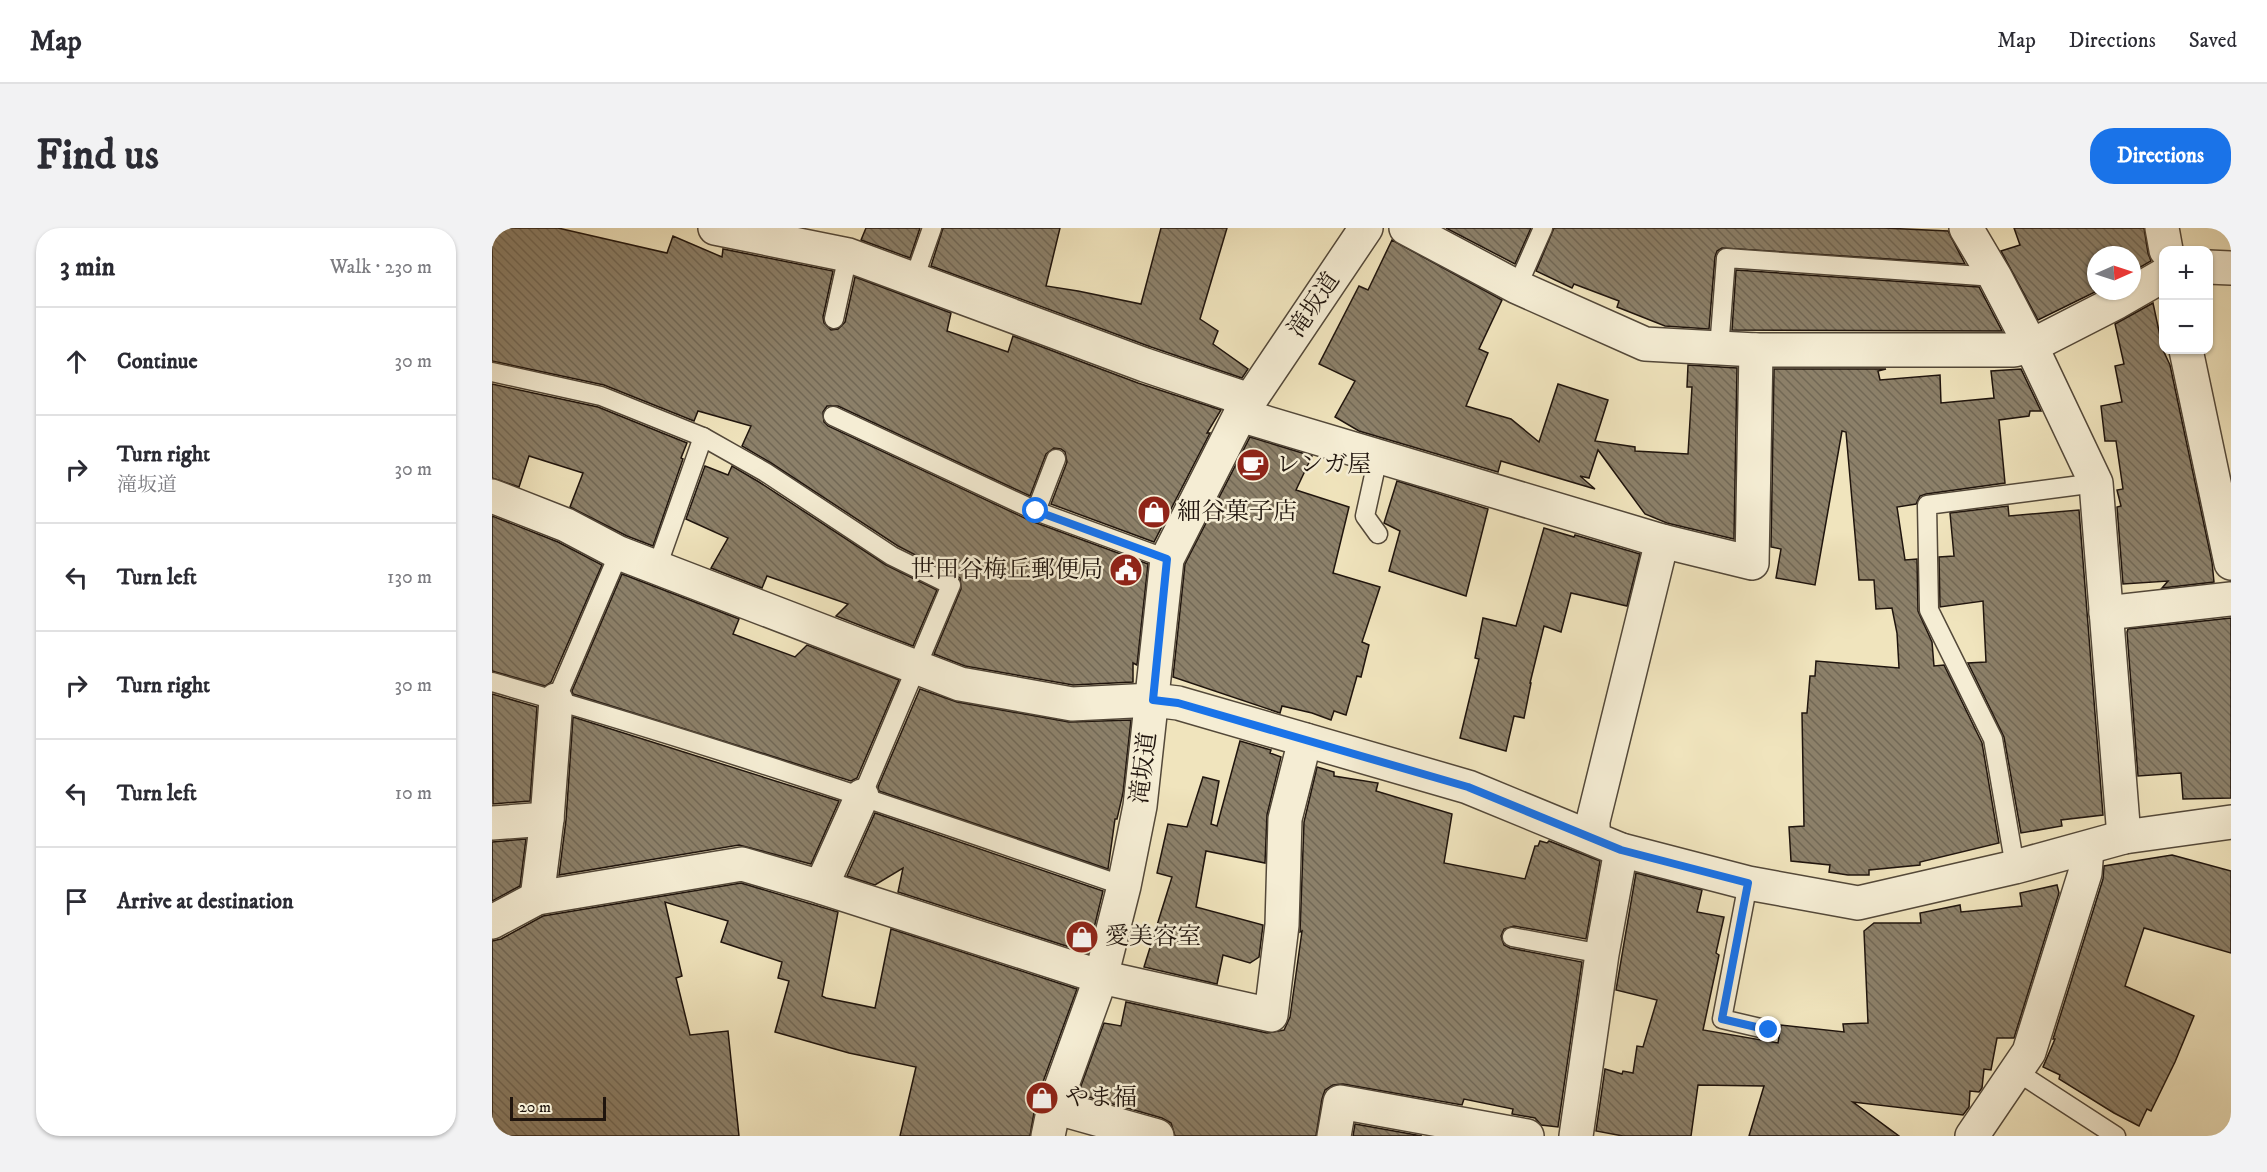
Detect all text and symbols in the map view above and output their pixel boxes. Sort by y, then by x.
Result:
text: Map [30,24,82,59]
text: Map [1997,28,2036,54]
text: Directions [2069,28,2156,54]
text: Saved [2189,28,2237,54]
button: Directions [2090,128,2231,184]
text: Find us [36,130,159,182]
north arrow [2087,246,2141,300]
map controls [2159,246,2213,354]
button: + [2159,246,2213,300]
text: 3 min [60,251,115,284]
text: Walk · 230 m [330,255,432,280]
street label: 滝坂道 [1281,267,1347,343]
button: − [2159,300,2213,354]
icon: ahead [60,345,93,378]
text: Continue [117,348,198,375]
text: 30 m [394,349,432,374]
text: Turn right [117,441,210,468]
cafe icon: レンガ屋 [1235,447,1271,483]
place label: レンガ屋 [1276,450,1371,480]
icon: right [60,453,93,486]
text: 30 m [394,457,432,482]
text: 滝坂道 [117,473,177,498]
shop icon: 細谷菓子店 [1136,494,1172,530]
route start [1022,497,1048,523]
place label: 細谷菓子店 [1177,497,1297,527]
public building icon: 世田谷梅丘郵便局 [1108,552,1144,588]
place label: 世田谷梅丘郵便局 [911,555,1103,585]
icon: left [60,561,93,594]
text: Turn left [117,564,197,591]
text: 130 m [387,565,432,590]
icon: right [60,669,93,702]
text: Turn right [117,672,210,699]
text: 30 m [394,673,432,698]
street label: 滝坂道 [1125,730,1163,806]
icon: left [60,777,93,810]
text: Turn left [117,780,197,807]
text: 10 m [395,781,432,806]
icon: arrive [60,885,93,918]
text: Arrive at destination [117,888,294,915]
shop icon: 愛美容室 [1064,919,1100,955]
place label: 愛美容室 [1105,922,1201,952]
route end [1755,1016,1781,1042]
shop icon: やま福 [1024,1080,1060,1116]
place label: やま福 [1065,1083,1137,1113]
scale bar [510,1094,606,1122]
text: 20 m [519,1097,551,1117]

